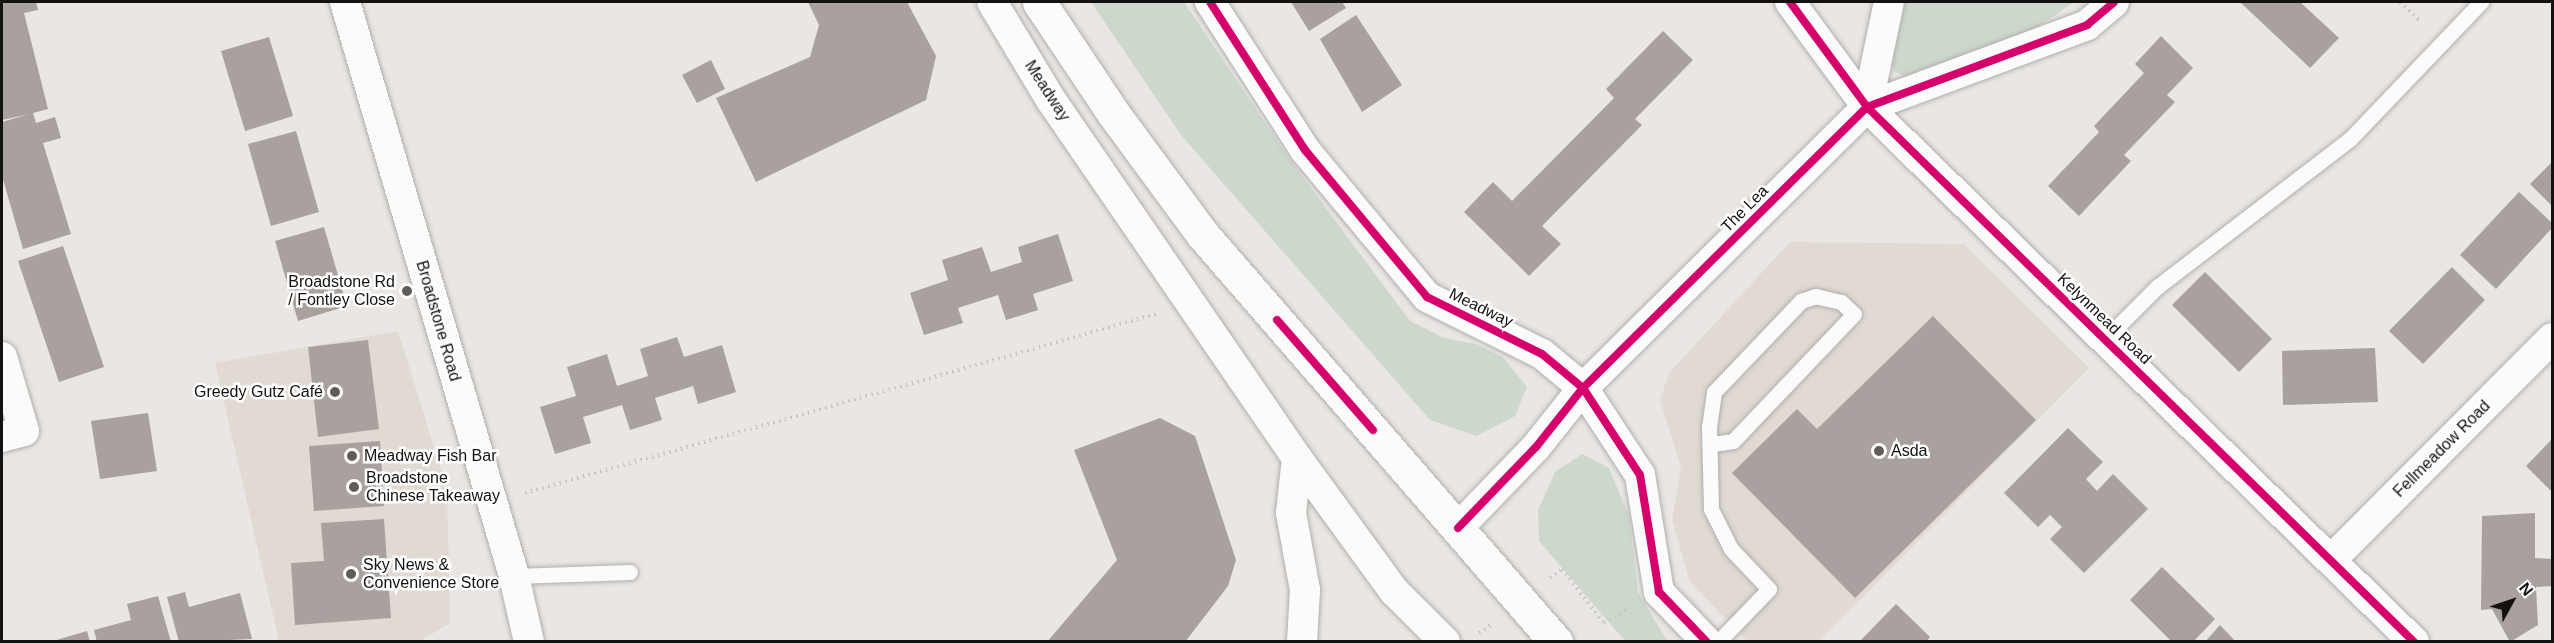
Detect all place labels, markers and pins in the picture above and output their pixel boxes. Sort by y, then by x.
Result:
place label: Broadstone Rd / Fontley Close [288,272,395,310]
marker: Broadstone Rd / Fontley Close [400,284,414,298]
place label: Greedy Gutz Café [194,382,323,402]
marker: Greedy Gutz Café [328,385,342,399]
place label: Asda [1891,441,1927,461]
marker: Asda [1872,444,1886,458]
place label: Meadway Fish Bar [364,446,496,466]
marker: Meadway Fish Bar [345,449,359,463]
place label: Broadstone Chinese Takeaway [366,468,500,506]
marker: Broadstone Chinese Takeaway [347,480,361,494]
place label: Sky News & Convenience Store [363,555,499,593]
marker: Sky News & Convenience Store [344,567,358,581]

